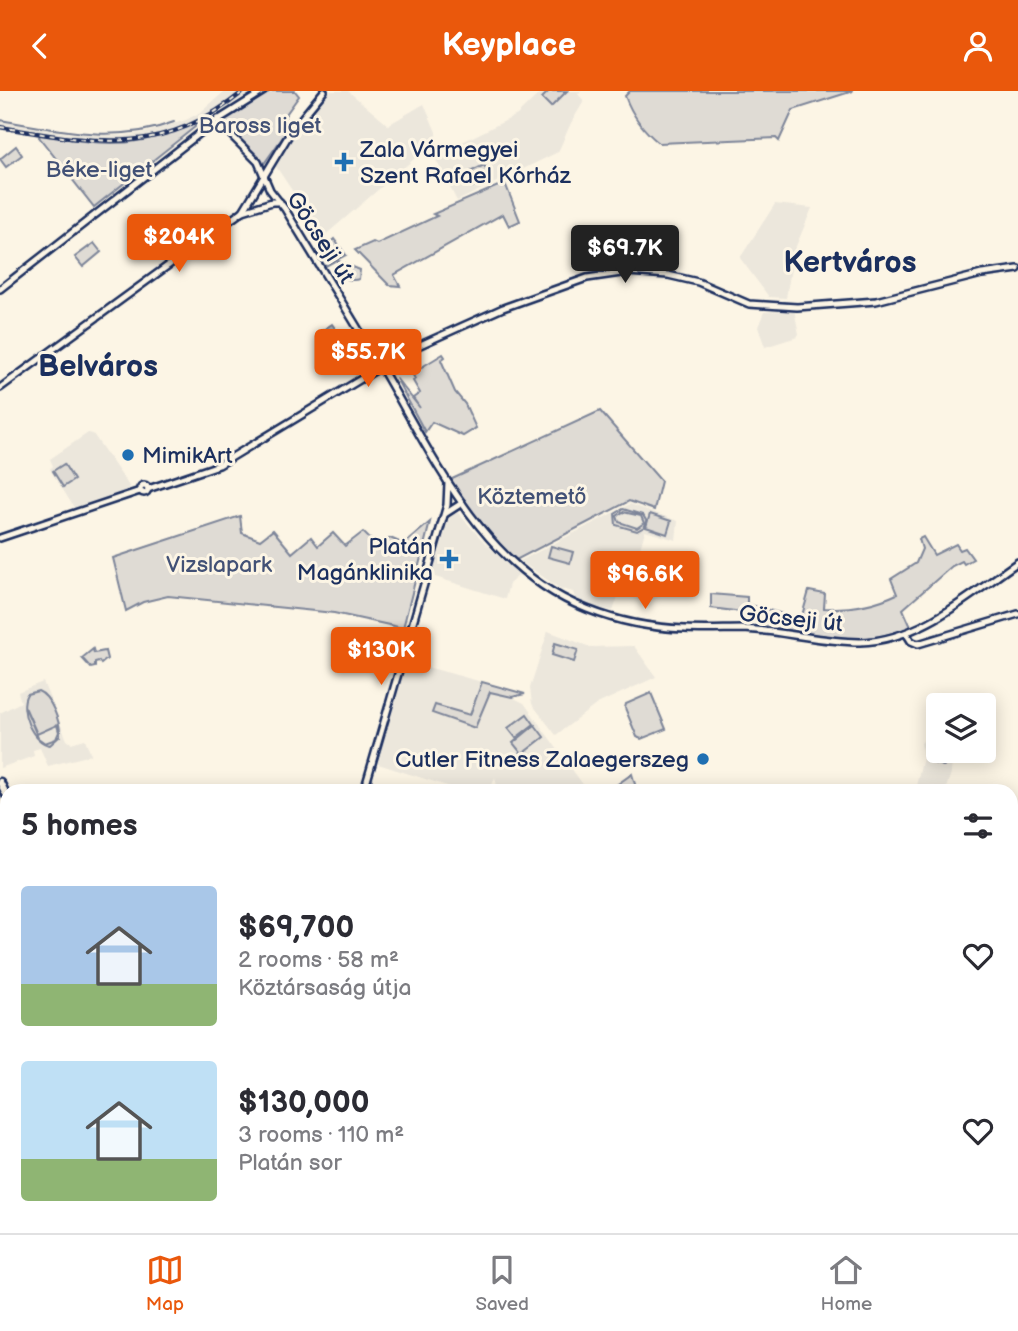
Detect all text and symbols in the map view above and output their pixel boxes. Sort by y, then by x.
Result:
text: Keyplace [442,26,576,65]
icon: back [21,27,59,65]
icon: person [959,27,997,65]
park label: Baross liget [198,112,322,140]
place label: Zala Vármegyei Szent Rafael Kórház [359,136,572,190]
marker: Zala Vármegyei Szent Rafael Kórház [334,152,354,172]
park label: Béke-liget [45,156,153,184]
street label: Göcseji út [280,186,360,289]
pin: $204K [130,215,228,274]
text: $204K [143,223,215,251]
pin: $69.7K [568,225,682,285]
text: $69.7K [587,234,663,262]
district label: Kertváros [784,245,916,281]
pin: $55.7K [311,329,425,389]
text: $55.7K [330,338,406,366]
district label: Belváros [38,349,158,385]
place label: MimikArt [142,442,233,470]
marker: MimikArt [120,447,136,463]
park label: Köztemető [477,483,587,511]
place label: Platán Magánklinika [297,533,433,587]
marker: Platán Magánklinika [439,549,459,569]
park label: Vizslapark [166,551,273,579]
pin: $96.6K [588,552,702,611]
text: $96.6K [606,560,684,588]
street label: Göcseji út [738,600,844,638]
pin: $130K [332,627,430,687]
text: $130K [347,636,415,664]
map controls [926,693,996,763]
button: layers [926,693,996,763]
place label: Cutler Fitness Zalaegerszeg [395,746,689,774]
marker: Cutler Fitness Zalaegerszeg [695,751,711,767]
icon: filters [959,807,997,845]
text: 5 homes [21,808,138,844]
text: $69,700 [238,910,354,946]
icon: home [77,914,161,998]
icon: heart [959,937,997,975]
text: 2 rooms · 58 m² [238,946,399,974]
text: Köztársaság útja [238,974,411,1002]
text: $130,000 [238,1085,369,1121]
icon: home [77,1089,161,1173]
icon: heart [959,1112,997,1150]
text: 3 rooms · 110 m² [238,1121,404,1149]
text: Platán sor [238,1149,342,1177]
tab: Map [146,1251,184,1316]
tab: Saved [476,1251,529,1316]
tab: Home [821,1251,872,1316]

